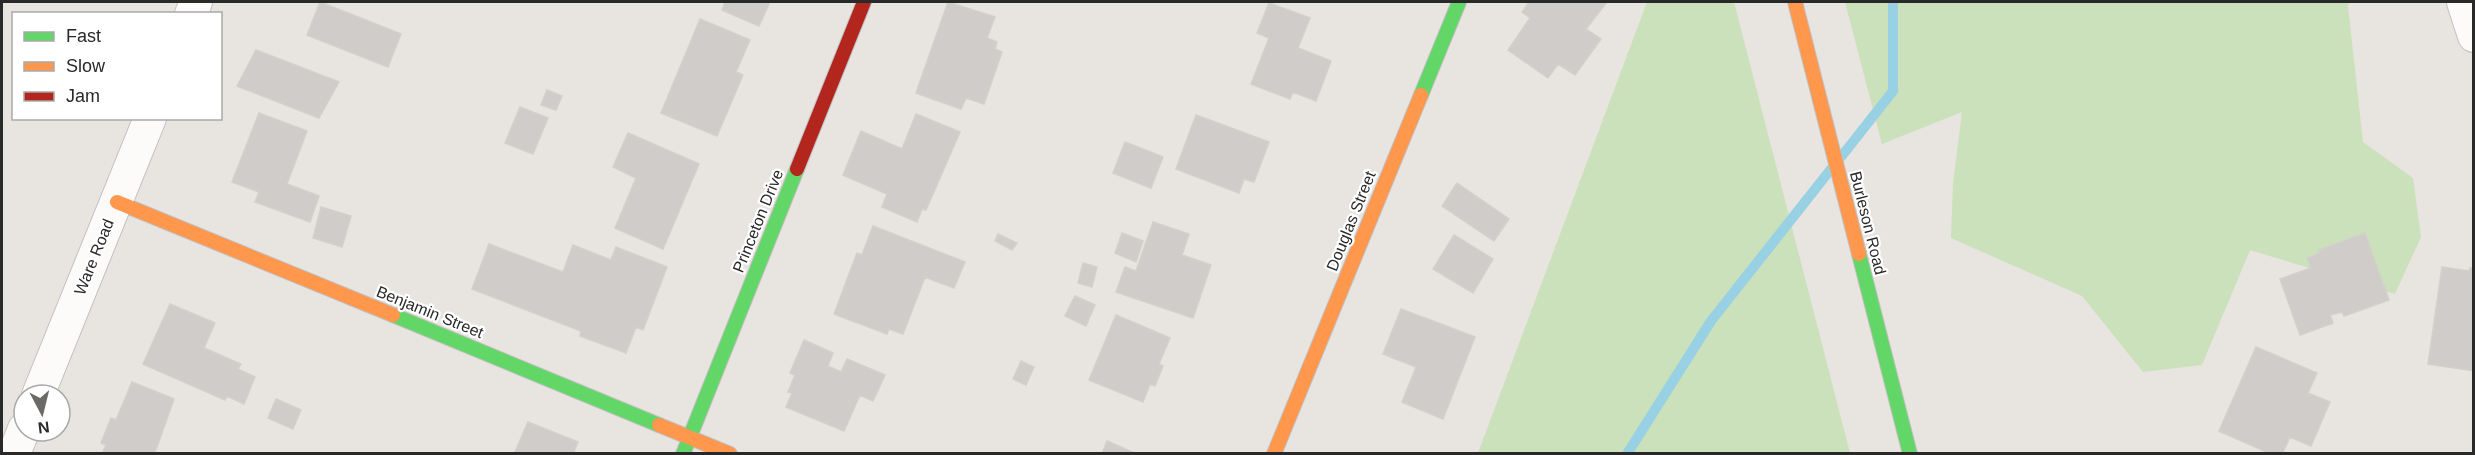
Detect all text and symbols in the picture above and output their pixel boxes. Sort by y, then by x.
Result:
legend [12,12,222,120]
text: Fast [66,26,101,46]
text: Slow [66,56,106,76]
text: Jam [66,86,100,106]
street label: Princeton Drive [730,167,786,275]
street label: Douglas Street [1323,168,1379,273]
street label: Burleson Road [1847,170,1889,276]
street label: Ware Road [71,217,117,297]
street label: Benjamin Street [374,283,486,341]
north arrow [12,383,72,443]
text: N [37,418,51,437]

